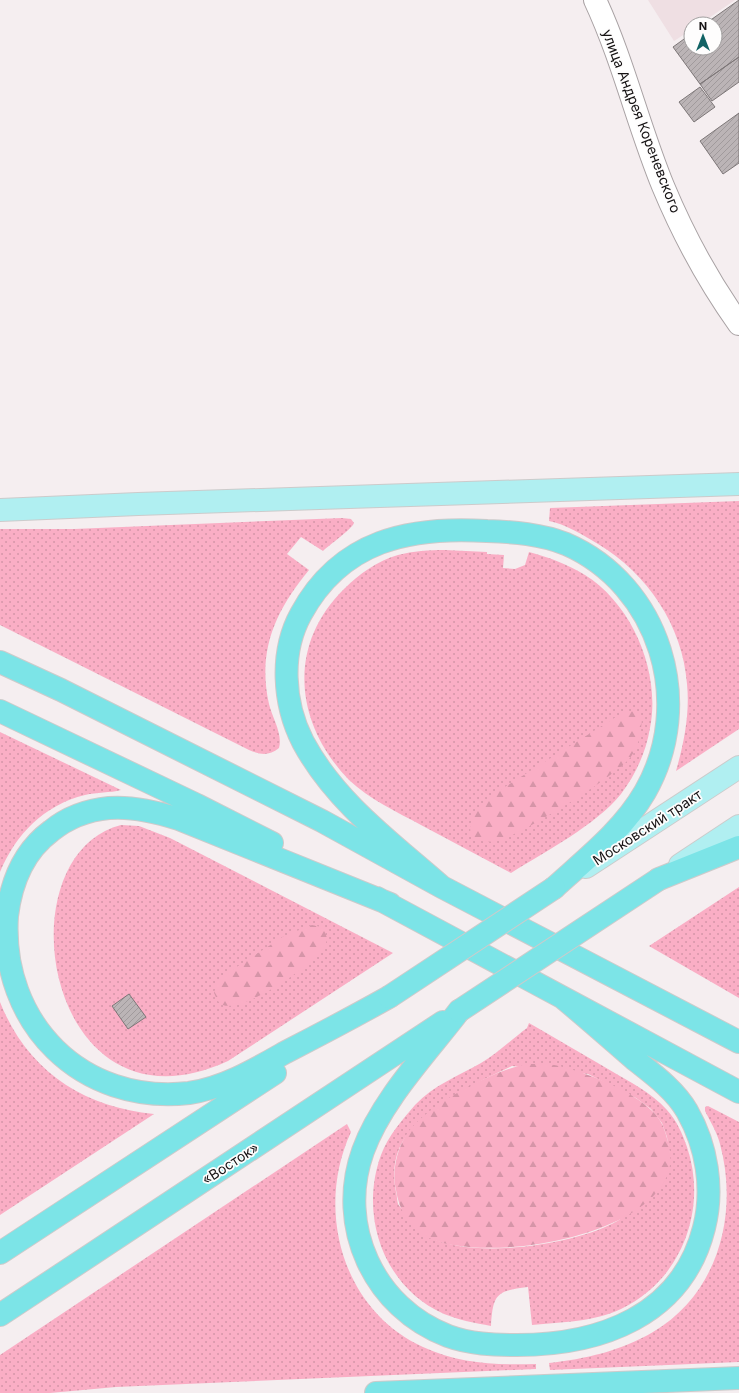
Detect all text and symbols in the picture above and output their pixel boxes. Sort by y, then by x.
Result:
north arrow [683,16,723,56]
text: N [699,19,707,33]
street label: улица Андрея Кореневского [599,27,685,215]
street label: Московский тракт [589,785,705,868]
street label: «Восток» [198,1138,262,1188]

